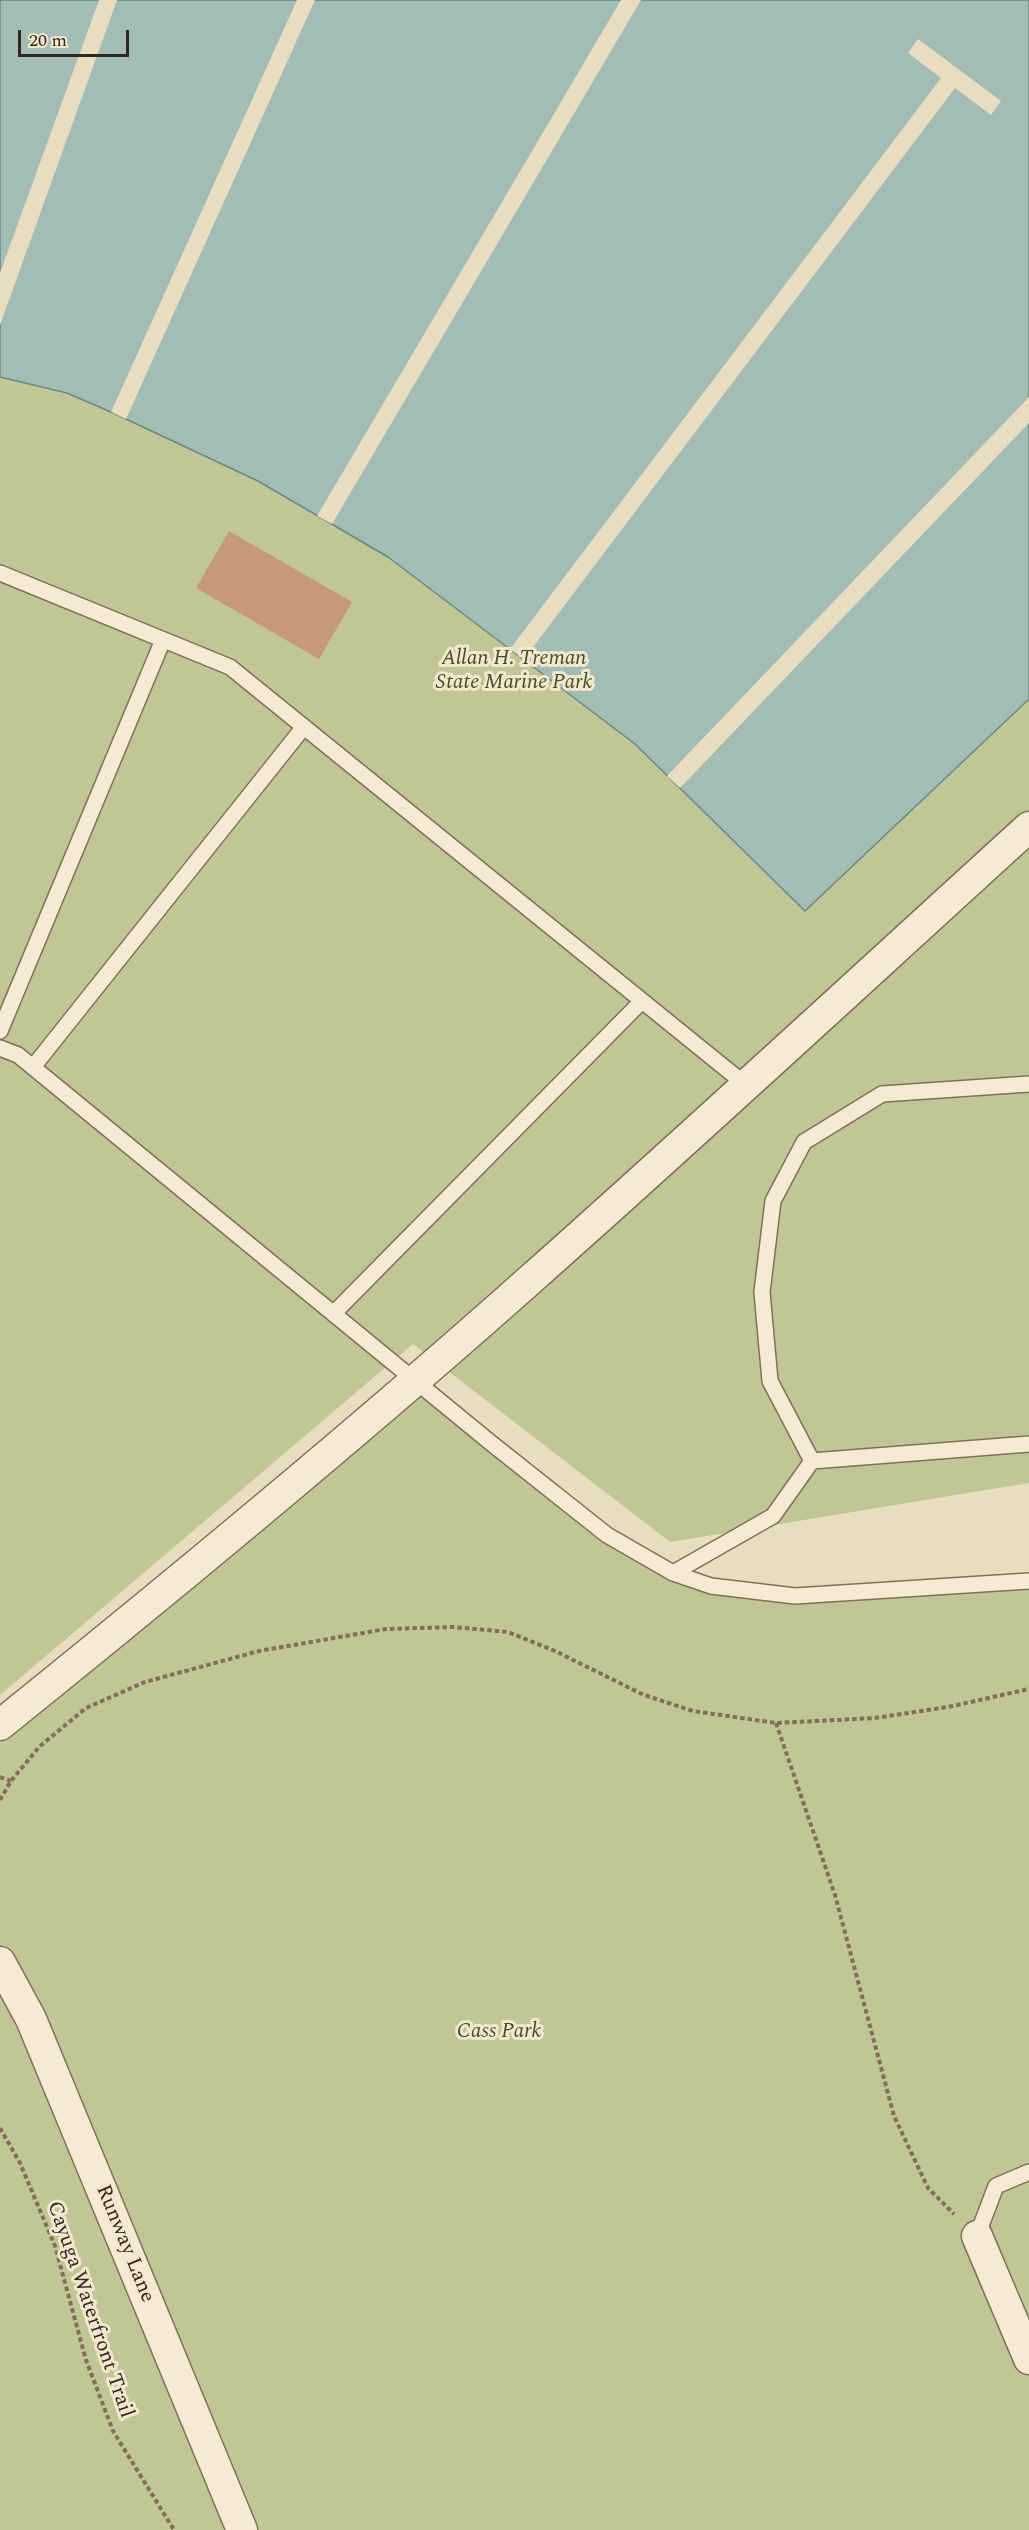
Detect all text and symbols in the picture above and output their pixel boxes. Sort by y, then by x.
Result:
scale bar [21,18,132,56]
text: 20 m [29,27,67,54]
park label: Allan H. Treman State Marine Park [436,647,592,697]
park label: Cass Park [457,2020,541,2046]
street label: Runway Lane [89,2181,159,2307]
street label: Cayuga Waterfront Trail [40,2198,138,2422]

